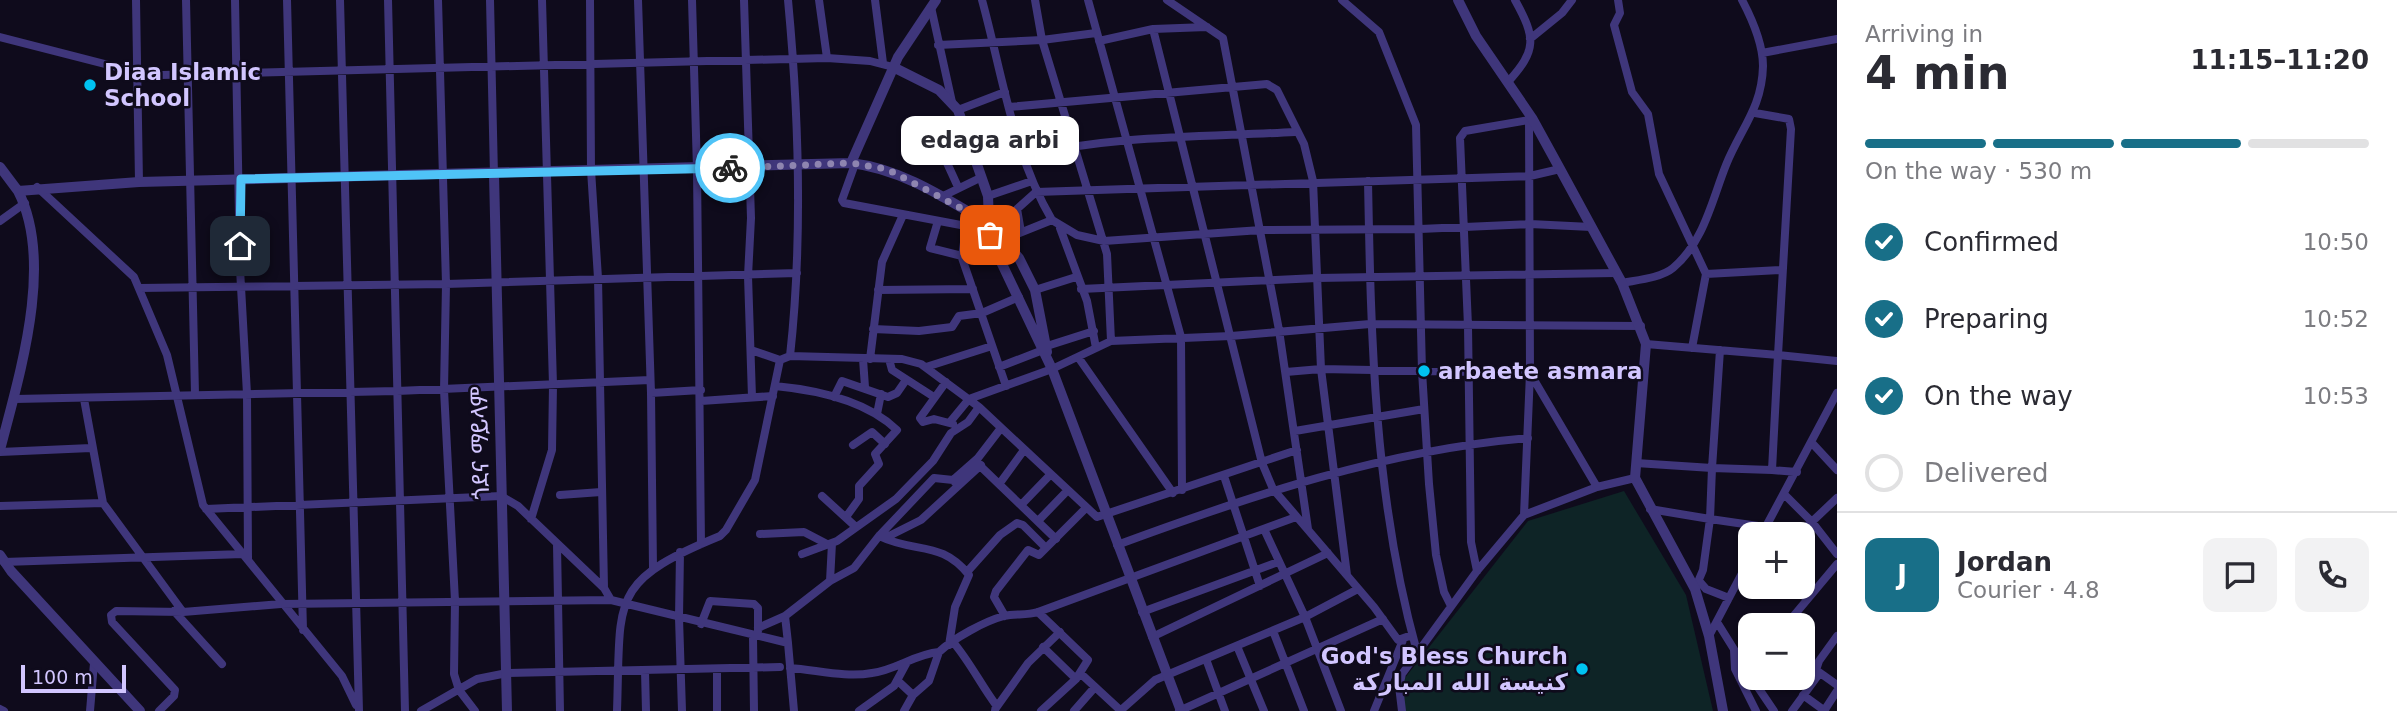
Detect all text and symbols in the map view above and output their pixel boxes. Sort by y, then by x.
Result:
text: Arriving in [1865,21,1983,47]
text: 11:15–11:20 [2190,45,2369,75]
text: 4 min [1865,46,2009,100]
place label: Diaa Islamic School [104,59,261,111]
marker: Diaa Islamic School [82,77,98,93]
callout: edaga arbi [901,116,1079,165]
text: edaga arbi [921,127,1059,153]
courier [695,133,765,203]
icon: bike [711,149,749,187]
text: On the way · 530 m [1865,158,2092,184]
pin [960,205,1020,265]
pin [210,216,270,276]
icon: bag [971,216,1009,254]
icon: check [1865,223,1903,261]
icon: home [221,227,259,265]
text: Confirmed [1924,227,2059,257]
text: 10:50 [2303,229,2369,255]
icon: check [1865,300,1903,338]
text: Preparing [1924,304,2049,334]
text: 10:52 [2303,306,2369,332]
place label: arbaete asmara [1438,358,1643,384]
marker: arbaete asmara [1416,363,1432,379]
icon: check [1865,377,1903,415]
text: On the way [1924,381,2073,411]
text: 10:53 [2303,383,2369,409]
street label: ጎደና ማይላም [466,386,494,500]
text: Delivered [1924,458,2048,488]
map controls [1738,522,1815,690]
button: + [1738,522,1815,599]
button: chat [2203,538,2277,612]
button: phone [2295,538,2369,612]
text: Jordan [1957,547,2052,577]
text: J [1897,560,1907,590]
text: Courier · 4.8 [1957,577,2100,603]
button: − [1738,613,1815,690]
place label: God's Bless Church كنيسة الله المباركة [1321,643,1569,696]
marker: God's Bless Church كنيسة الله المباركة [1574,661,1590,677]
scale bar [21,662,126,694]
text: 100 m [32,666,93,688]

